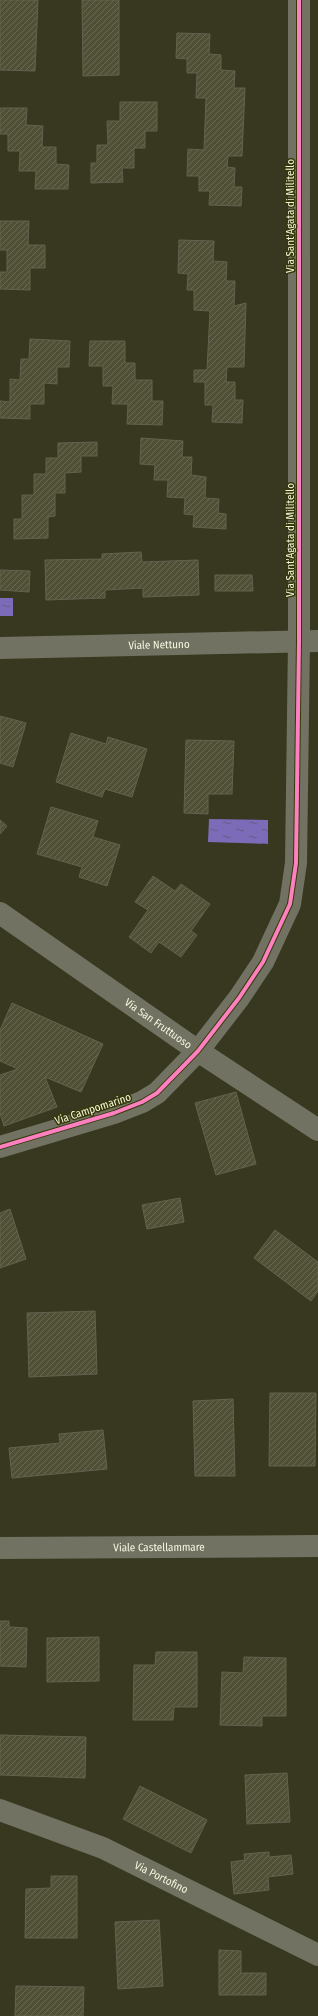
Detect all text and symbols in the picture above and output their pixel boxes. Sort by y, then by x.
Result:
street label: Via Sant'Agata di Militello [284,159,297,273]
street label: Via Sant'Agata di Militello [284,483,297,597]
street label: Viale Nettuno [128,637,190,652]
street label: Via San Fruttuoso [122,995,195,1051]
street label: Via Campomarino [53,1090,133,1127]
street label: Viale Castellammare [113,1540,205,1554]
street label: Via Portofino [132,1858,190,1896]

